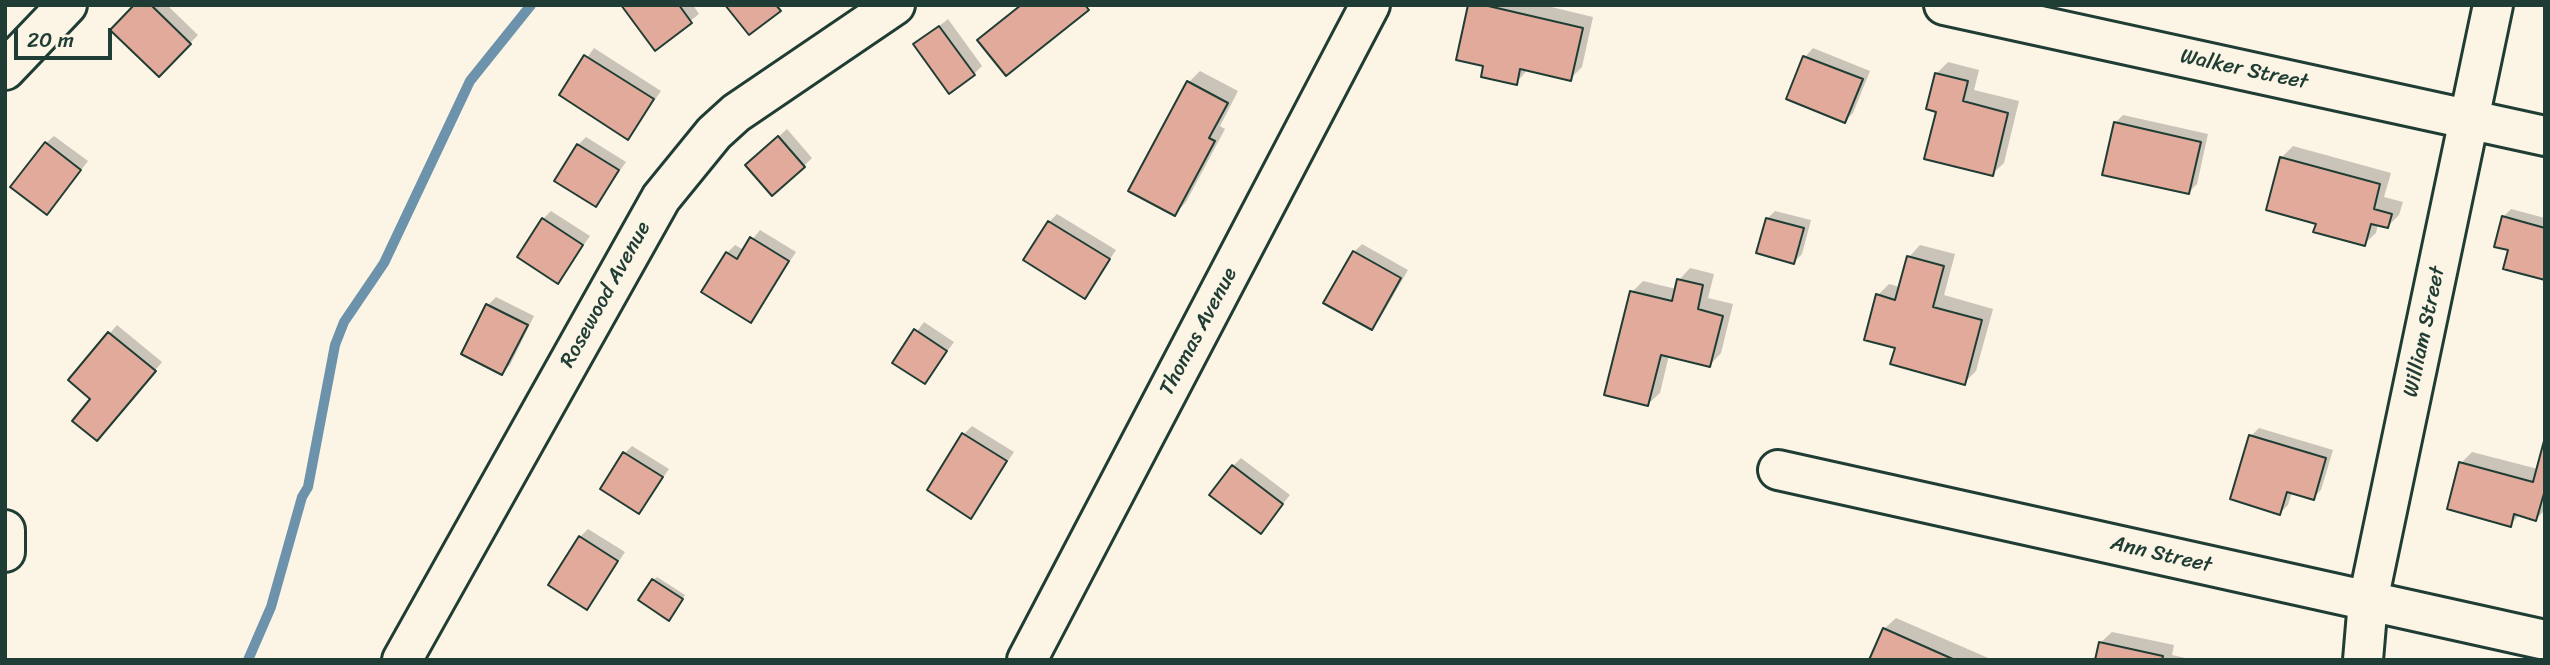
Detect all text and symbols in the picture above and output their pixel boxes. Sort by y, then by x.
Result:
scale bar [18,14,116,58]
text: 20 m [27,21,74,59]
street label: Walker Street [2178,44,2310,96]
street label: Rosewood Avenue [555,218,657,372]
street label: Thomas Avenue [1155,264,1243,400]
street label: William Street [2399,264,2451,400]
street label: Ann Street [2108,531,2214,579]

